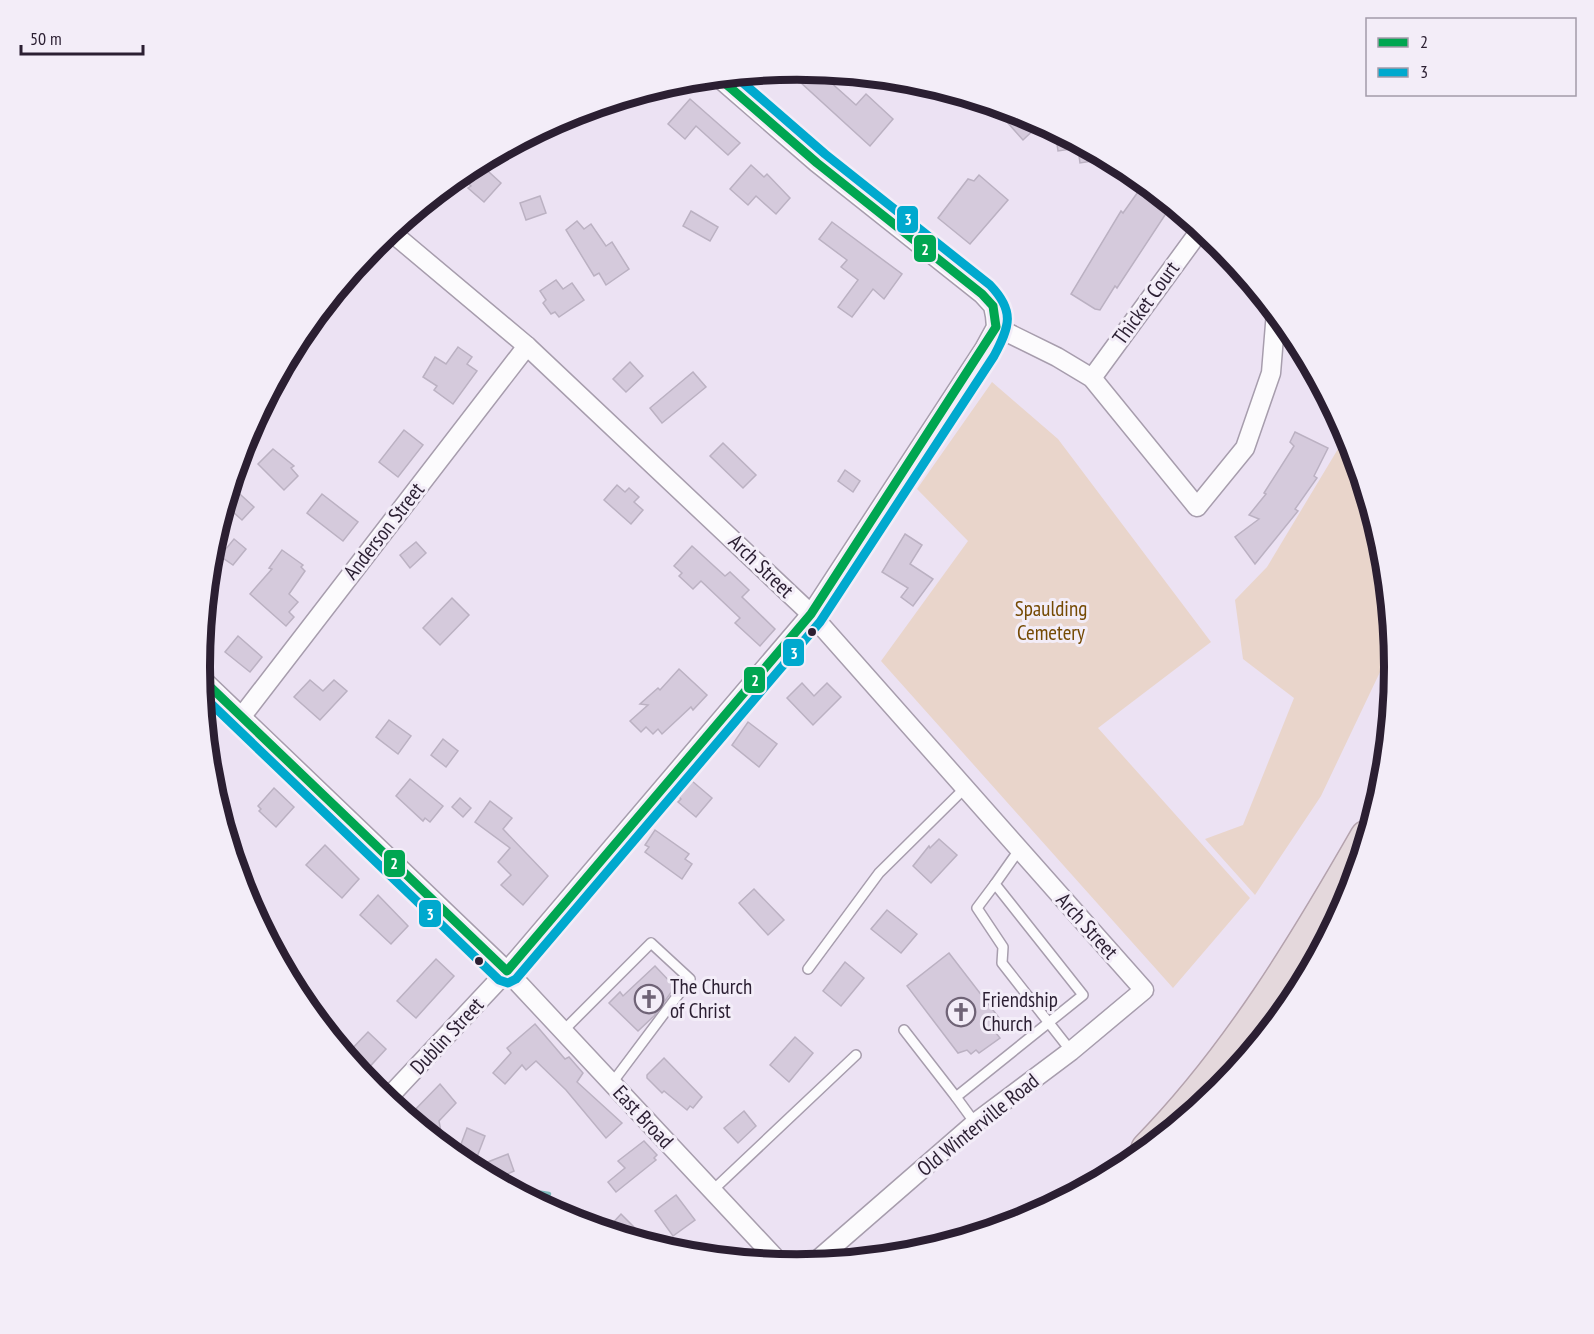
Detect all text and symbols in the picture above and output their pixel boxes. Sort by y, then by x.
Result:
scale bar [21,18,142,56]
legend [1366,18,1576,96]
text: 50 m [30,27,62,50]
text: 2 [1420,30,1428,53]
text: 3 [1420,60,1428,83]
line badge: 3 [896,205,919,234]
text: 3 [904,209,912,229]
line badge: 2 [913,234,937,263]
text: 2 [921,239,929,259]
street label: Thicket Court [1106,255,1185,350]
street label: Anderson Street [337,477,430,585]
street label: Arch Street [723,528,800,603]
park label: Spaulding Cemetery [1015,595,1087,646]
unlabelled marker [806,626,818,638]
line badge: 3 [782,638,805,667]
text: 3 [790,643,798,663]
line badge: 2 [743,666,766,694]
text: 2 [751,670,759,690]
line badge: 2 [383,849,406,878]
text: 2 [390,853,398,873]
street label: Arch Street [1050,887,1124,965]
line badge: 3 [418,899,442,928]
text: 3 [426,904,434,924]
unlabelled marker [473,955,485,967]
place label: The Church of Christ [670,973,752,1024]
church icon: The Church of Christ [633,983,665,1015]
place label: Friendship Church [982,986,1058,1037]
street label: Dublin Street [404,991,489,1080]
church icon: Friendship Church [945,996,977,1028]
street label: Old Winterville Road [911,1067,1044,1182]
street label: East Broad [607,1079,679,1154]

